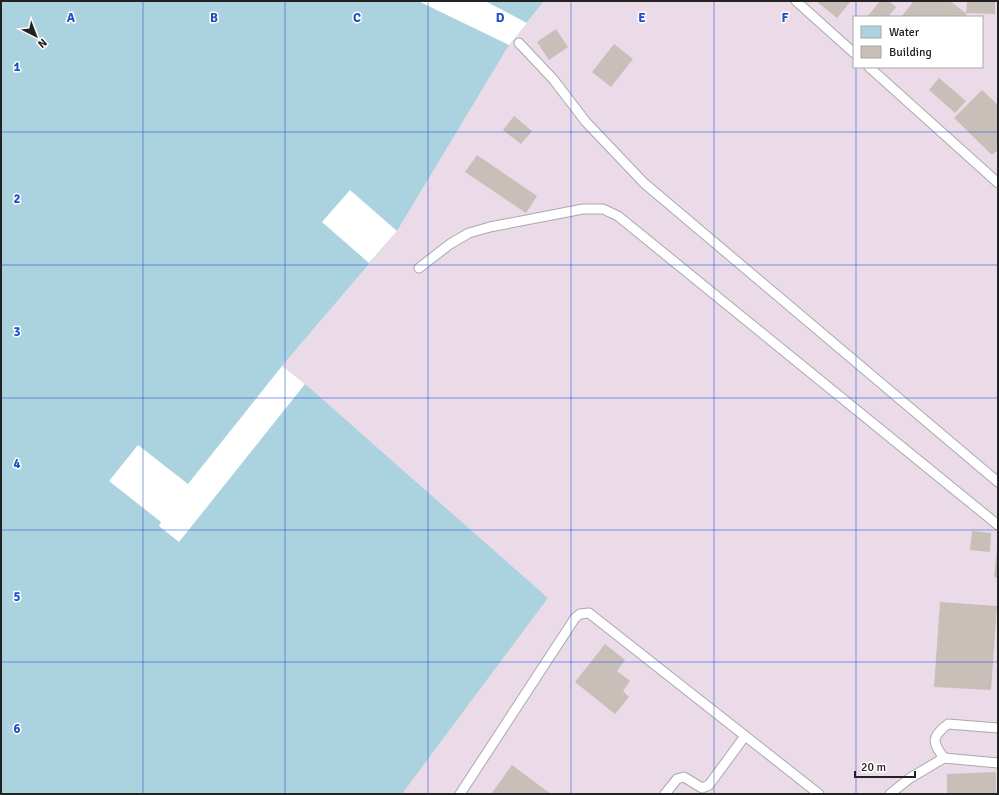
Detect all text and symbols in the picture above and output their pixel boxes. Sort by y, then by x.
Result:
text: A [67,10,76,26]
text: B [210,10,218,26]
text: C [353,10,361,26]
text: D [496,10,505,26]
text: E [638,10,646,26]
text: F [782,10,789,26]
north arrow [16,16,56,56]
legend [853,16,983,68]
text: Water [889,25,920,40]
text: N [35,36,50,50]
text: Building [889,45,932,60]
text: 1 [13,59,21,75]
text: 2 [13,191,21,207]
text: 3 [13,324,21,340]
text: 4 [13,456,21,472]
text: 5 [13,589,21,605]
text: 6 [13,721,21,737]
scale bar [855,753,915,779]
text: 20 m [861,760,886,775]

